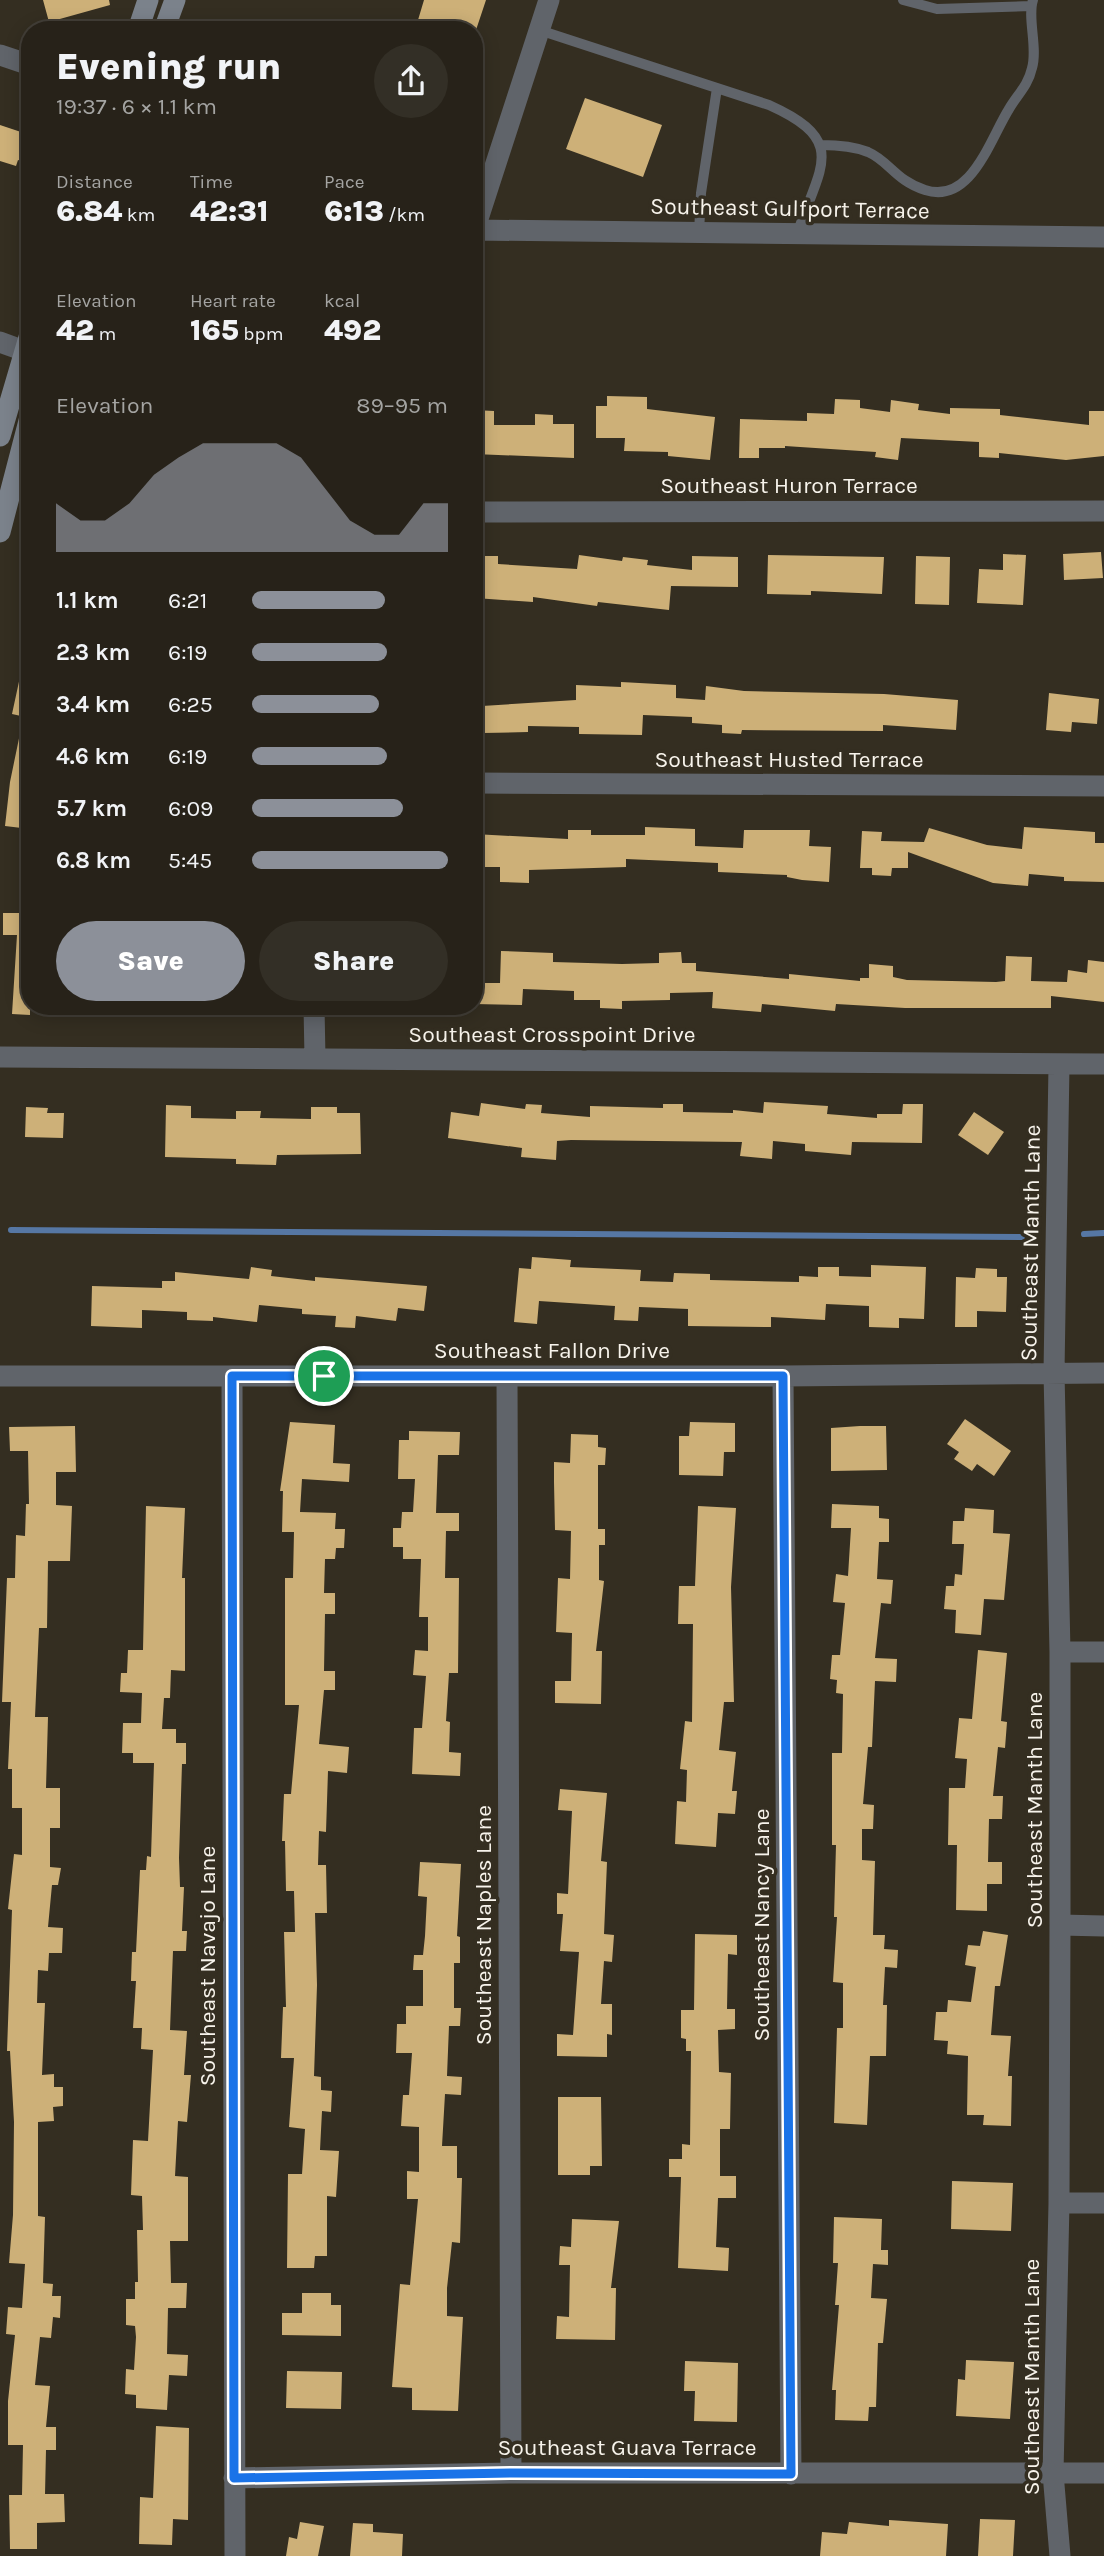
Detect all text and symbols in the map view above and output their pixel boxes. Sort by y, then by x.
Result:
text: Evening run [56,44,281,89]
button: share [374,44,448,118]
text: 19:37 · 6 × 1.1 km [56,93,217,120]
text: Distance [56,171,133,193]
text: Time [190,171,233,193]
text: Pace [324,171,365,193]
text: 6.84 [56,193,122,229]
text: 42:31 [190,193,268,229]
text: 6:13 [324,193,384,229]
street label: Southeast Gulfport Terrace [650,193,930,224]
text: km [122,204,155,226]
text: /km [384,204,425,226]
text: Elevation [56,290,136,312]
text: Heart rate [190,290,276,312]
text: kcal [324,290,360,312]
text: 42 [56,312,94,348]
text: 165 [190,312,239,348]
text: 492 [324,312,381,348]
text: m [94,323,116,345]
text: bpm [239,323,283,345]
text: Elevation [56,392,153,419]
text: 89–95 m [356,392,448,419]
street label: Southeast Huron Terrace [660,472,918,499]
text: 1.1 km [56,587,119,614]
text: 6:21 [168,587,207,614]
text: 2.3 km [56,639,130,666]
text: 6:19 [168,639,207,666]
text: 3.4 km [56,691,130,718]
text: 6:25 [168,691,213,718]
text: 4.6 km [56,743,130,770]
text: 6:19 [168,743,207,770]
street label: Southeast Husted Terrace [654,746,924,773]
text: 5.7 km [56,795,127,822]
text: 6:09 [168,795,213,822]
text: 6.8 km [56,847,131,874]
text: 5:45 [168,847,212,874]
button: Save [56,921,245,1001]
button: Share [259,921,448,1001]
street label: Southeast Crosspoint Drive [408,1021,696,1048]
street label: Southeast Manth Lane [1015,1124,1046,1362]
street label: Southeast Fallon Drive [434,1337,670,1364]
pin [294,1346,354,1406]
icon: arrive [305,1357,343,1395]
street label: Southeast Manth Lane [1021,1692,1048,1928]
street label: Southeast Naples Lane [470,1805,497,2045]
street label: Southeast Nancy Lane [748,1808,775,2042]
street label: Southeast Navajo Lane [194,1846,221,2086]
street label: Southeast Manth Lane [1018,2259,1045,2495]
street label: Southeast Guava Terrace [497,2434,757,2461]

